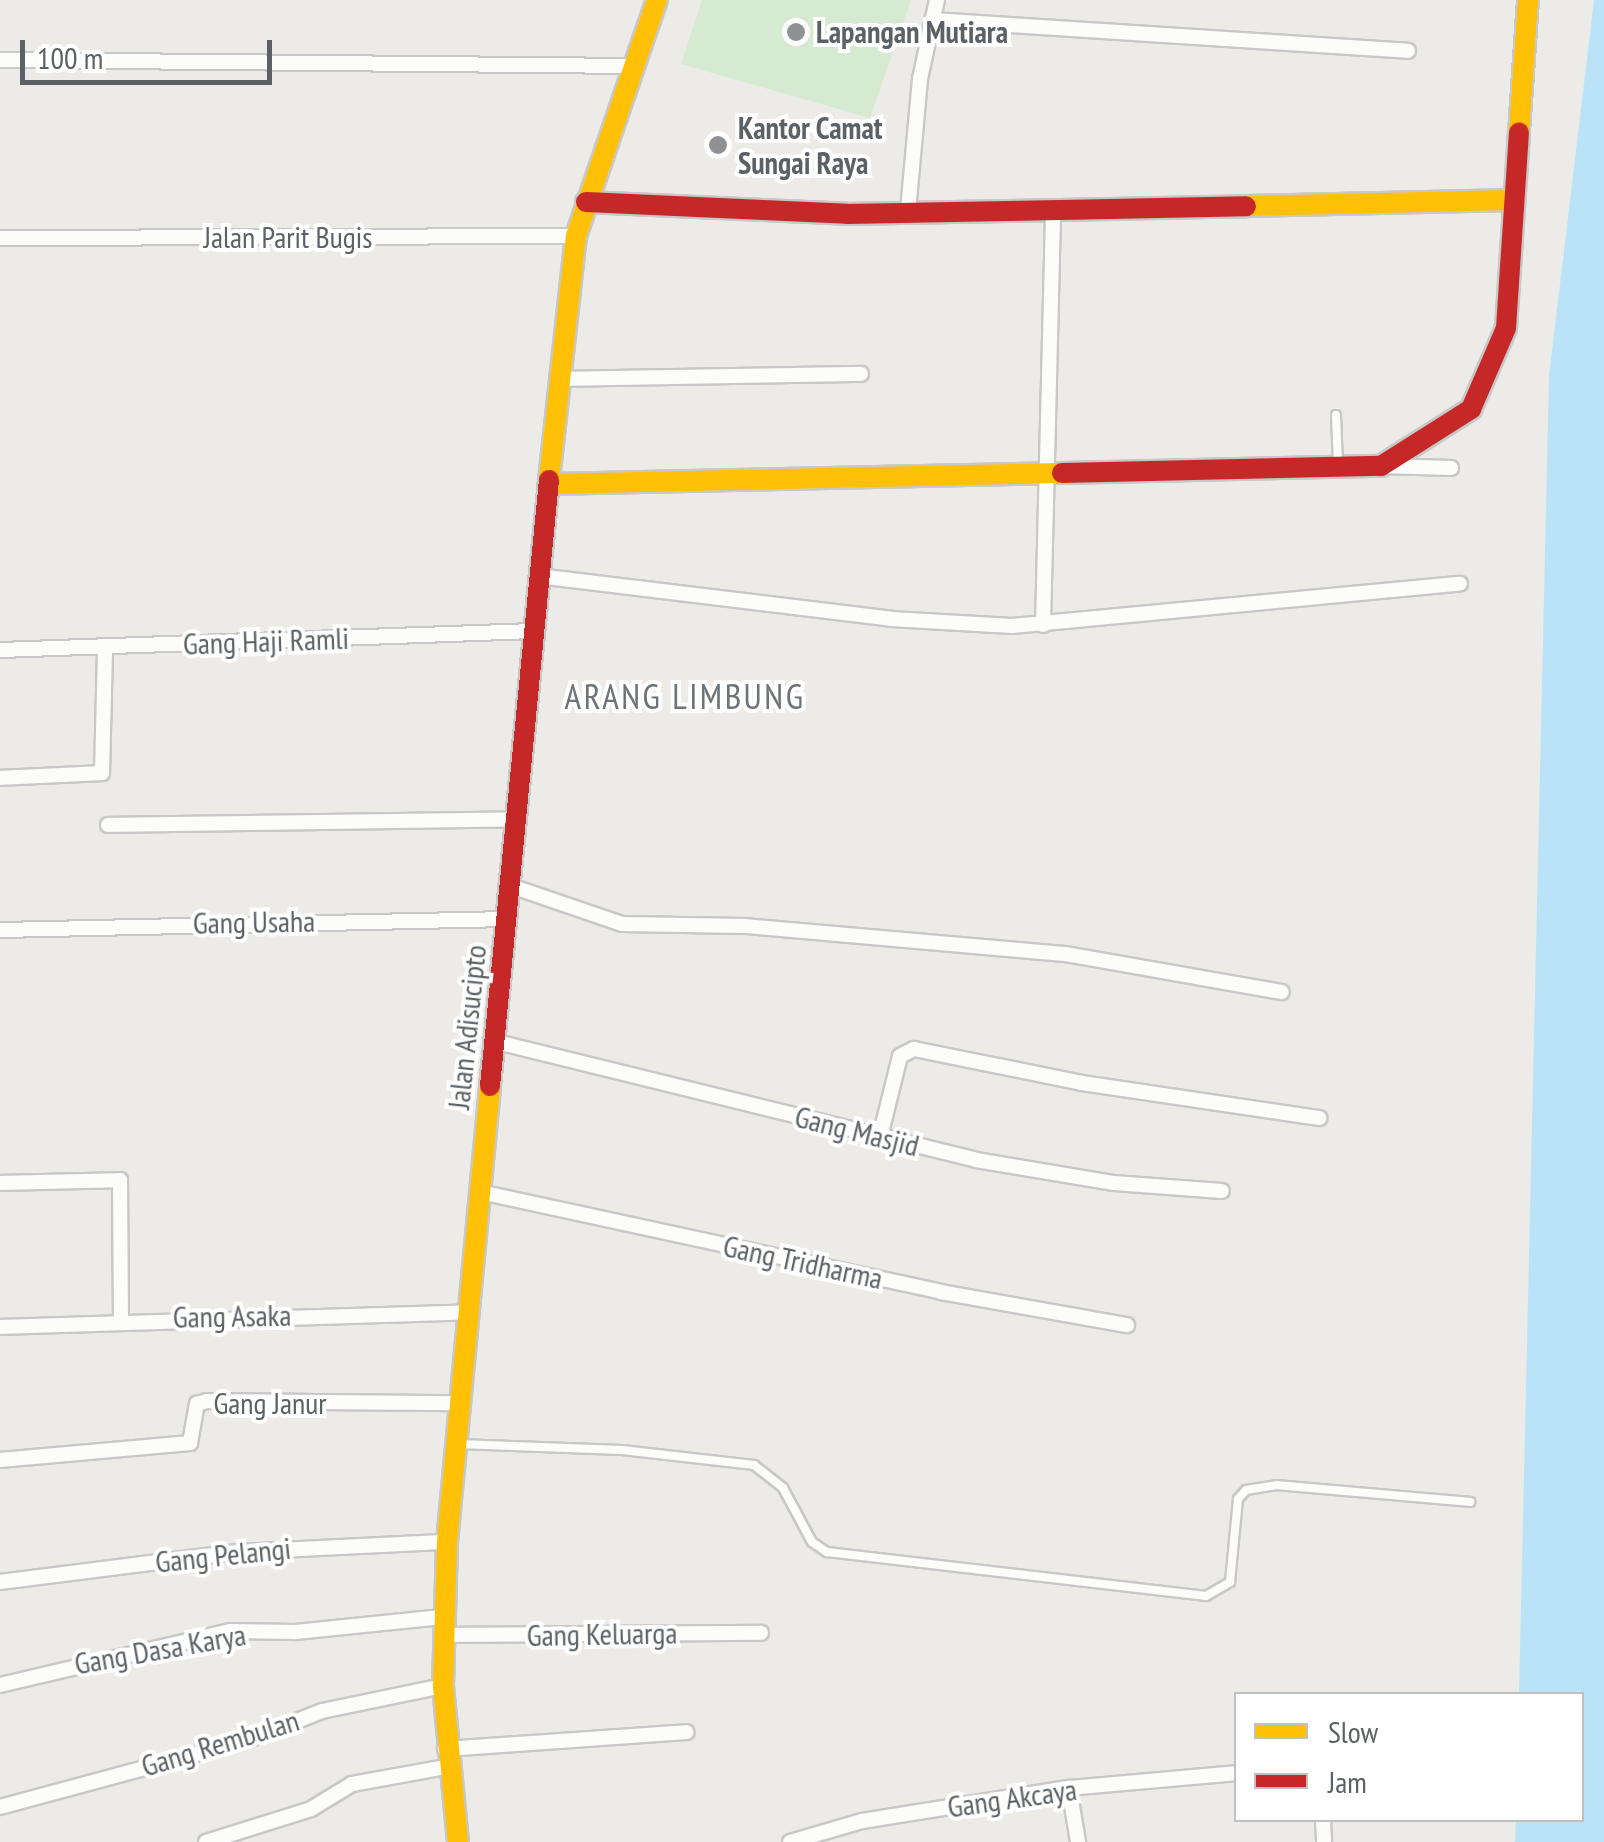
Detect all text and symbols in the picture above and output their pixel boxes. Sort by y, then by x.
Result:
place label: Lapangan Mutiara [816,14,1008,50]
scale bar [25,20,278,82]
marker: Lapangan Mutiara [785,21,807,43]
text: 100 m [37,38,103,77]
place label: Kantor Camat Sungai Raya [738,110,883,180]
marker: Kantor Camat Sungai Raya [707,134,729,156]
street label: Jalan Parit Bugis [204,219,372,255]
street label: Gang Haji Ramli [182,620,350,662]
district label: ARANG LIMBUNG [565,675,805,717]
street label: Gang Usaha [193,903,315,941]
street label: Jalan Adisucipto [440,943,494,1111]
street label: Gang Masjid [791,1098,923,1164]
street label: Gang Tridharma [720,1227,886,1297]
street label: Gang Asaka [172,1297,292,1335]
street label: Gang Janur [214,1385,326,1421]
street label: Gang Pelangi [154,1530,292,1580]
street label: Gang Keluarga [526,1615,678,1653]
street label: Gang Dasa Karya [72,1616,248,1682]
legend [1234,1692,1584,1822]
street label: Gang Rembulan [137,1702,303,1784]
text: Slow [1328,1712,1378,1751]
text: Jam [1328,1762,1367,1801]
street label: Gang Akcaya [945,1771,1079,1825]

